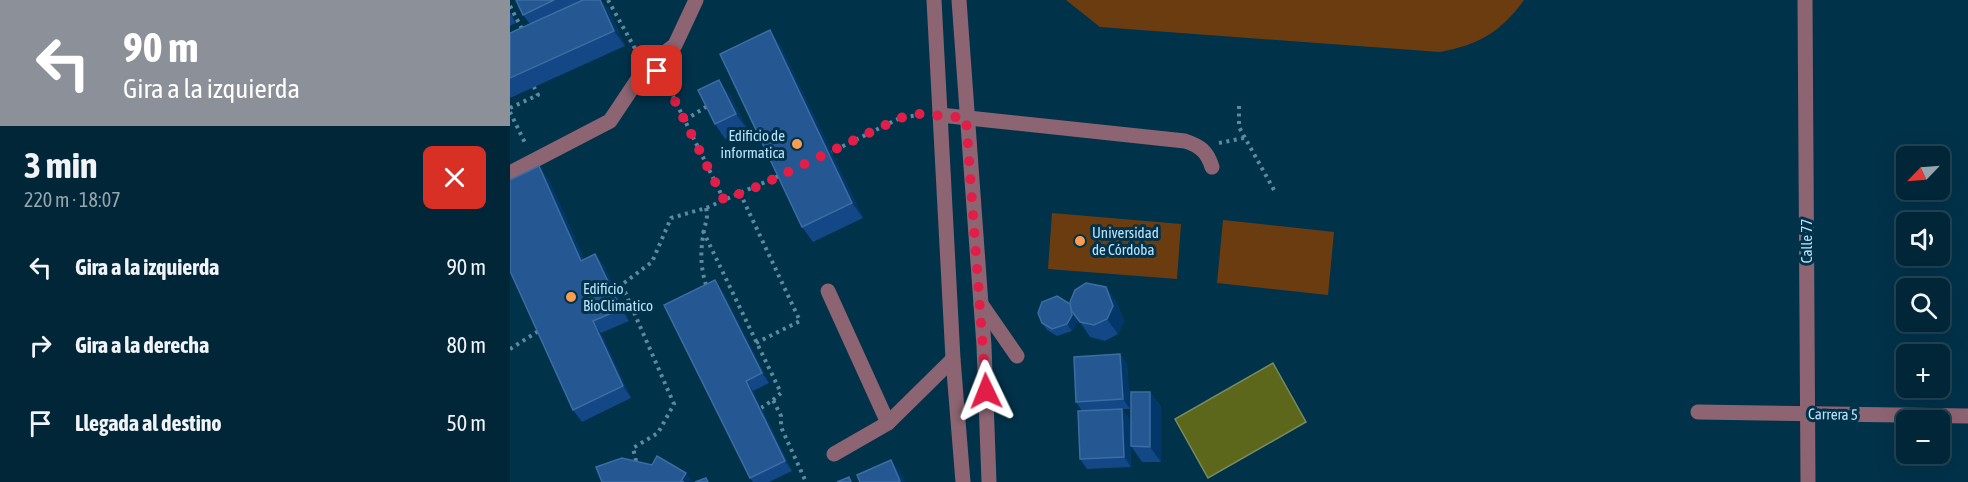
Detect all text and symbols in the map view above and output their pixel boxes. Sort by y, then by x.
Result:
text: 90 m [123,23,198,71]
icon: left [24,24,102,102]
pin [631,45,682,96]
icon: arrive [640,54,673,87]
text: Gira a la izquierda [123,73,300,104]
place label: Edificio de informatica [721,127,785,161]
marker: Edificio de informatica [790,137,804,151]
text: 3 min [24,144,98,186]
button: close [423,146,486,209]
north arrow [1896,146,1950,200]
map controls [1896,146,1950,464]
text: 220 m · 18:07 [24,188,121,211]
button: sound [1896,212,1950,266]
street label: Calle 77 [1798,219,1815,263]
place label: Universidad de Córdoba [1092,224,1159,258]
marker: Universidad de Córdoba [1073,234,1087,248]
icon: left [24,251,57,284]
text: Gira a la izquierda [75,254,219,280]
text: 90 m [446,254,486,280]
button: search [1896,278,1950,332]
place label: Edificio BioClimatico [583,280,653,314]
marker: Edificio BioClimatico [564,290,578,304]
icon: right [24,329,57,362]
text: Gira a la derecha [75,332,209,358]
text: 80 m [446,332,486,358]
button: + [1896,344,1950,398]
position arrow [954,359,1018,423]
street label: Carrera 5 [1808,405,1858,423]
icon: arrive [24,407,57,440]
text: Llegada al destino [75,410,222,436]
text: 50 m [446,410,486,436]
button: − [1896,410,1950,464]

